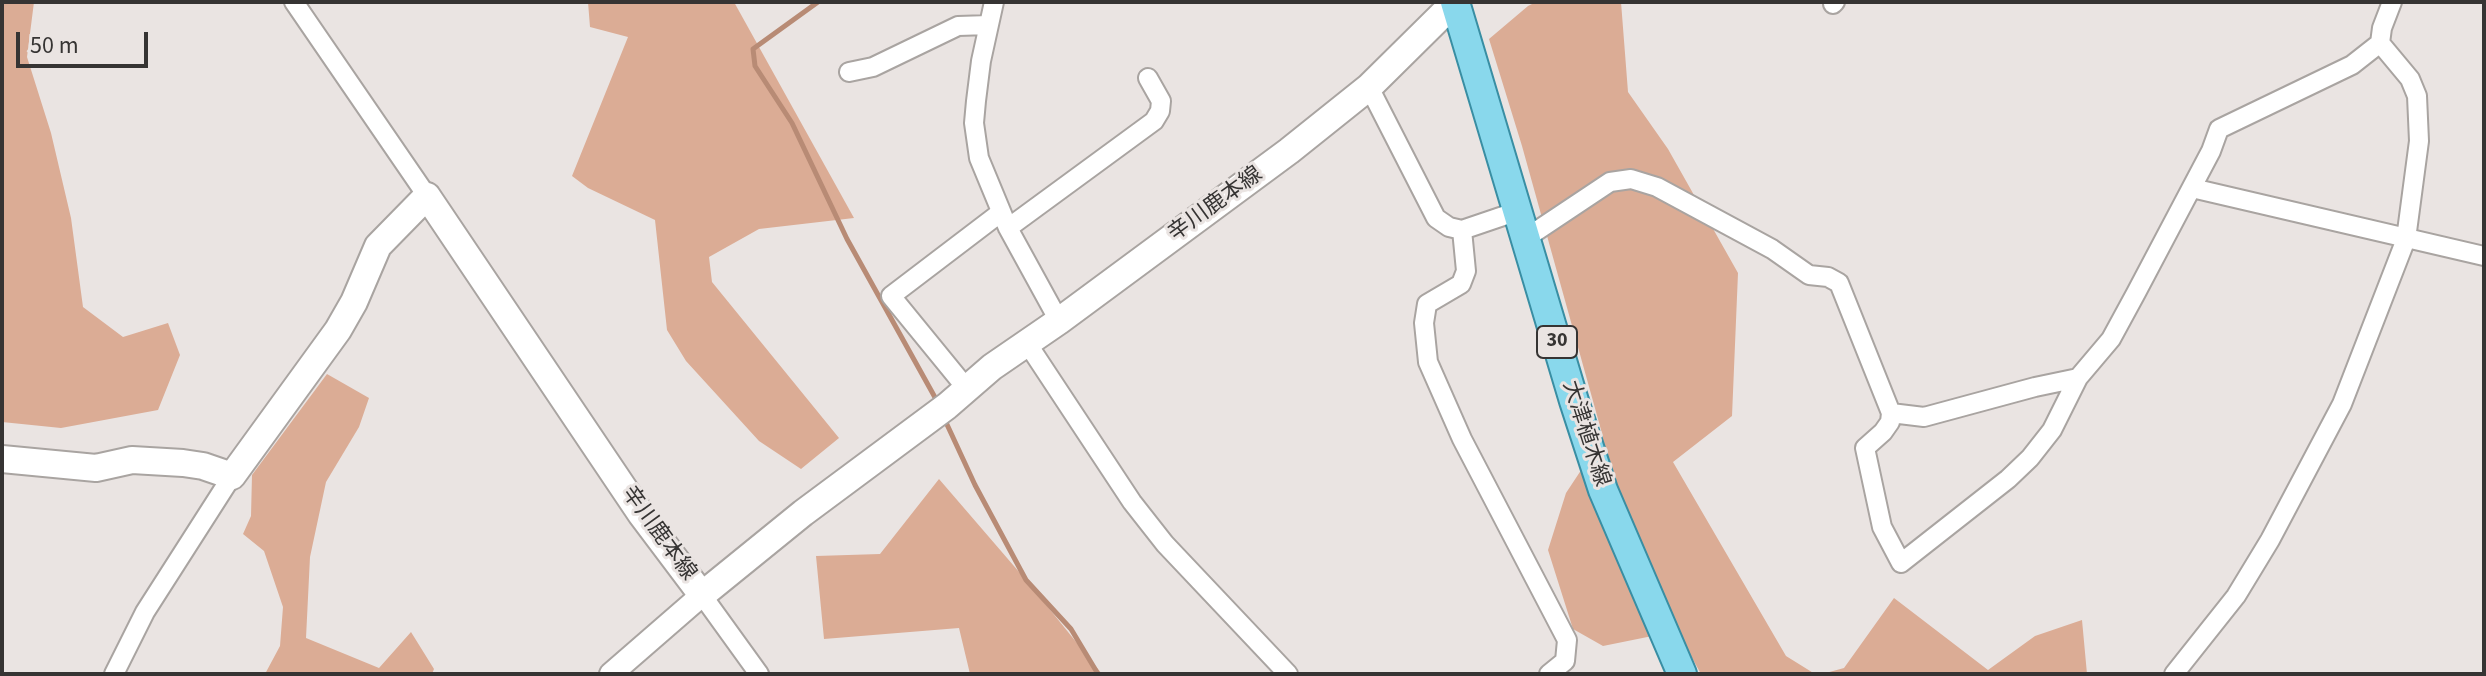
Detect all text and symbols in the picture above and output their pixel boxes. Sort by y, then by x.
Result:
scale bar [20,16,152,66]
text: 50 m [30,28,79,63]
street label: 辛川鹿本線 [1164,162,1268,248]
road number: 30 [1537,326,1577,358]
street label: 大津植木線 [1555,378,1615,490]
street label: 辛川鹿本線 [615,482,701,586]

